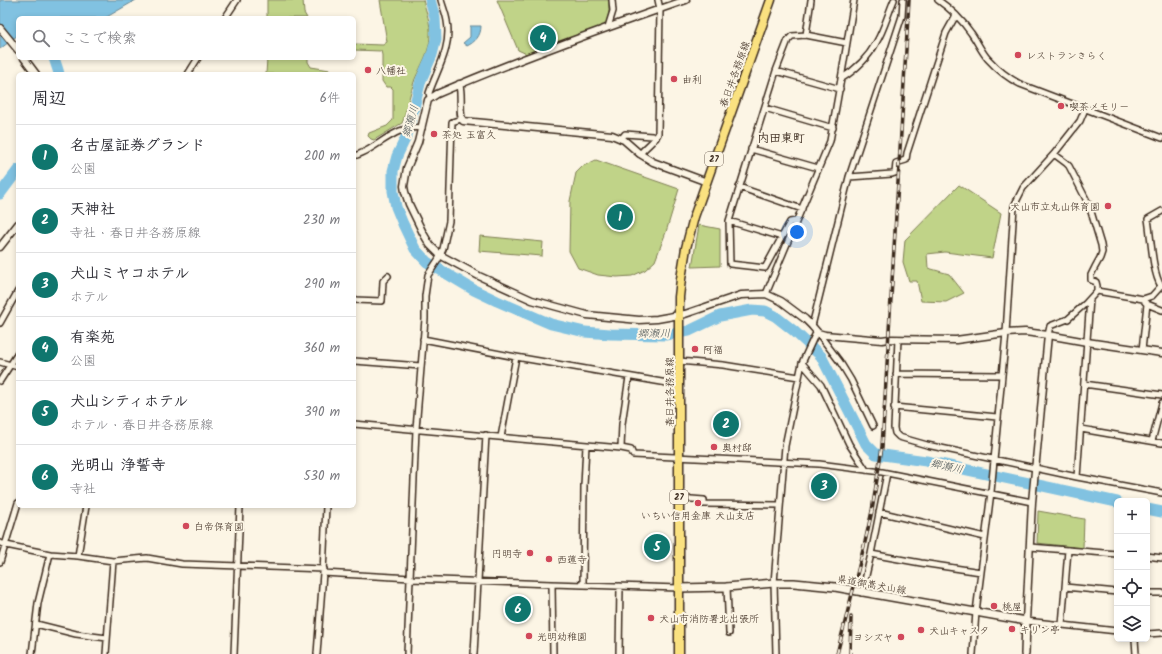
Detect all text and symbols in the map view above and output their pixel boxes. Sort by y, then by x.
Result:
search box [16,16,356,60]
pin: 4 [530,23,556,53]
icon: search [30,27,52,49]
text: ここで検索 [62,27,137,51]
street label: 春日井各務原線 [715,39,754,110]
place label: レストランきらく [1026,48,1107,64]
marker: レストランきらく [1013,50,1023,60]
place label: 八幡社 [376,63,406,79]
marker: 八幡社 [363,65,373,75]
place label: 由利 [682,72,702,88]
marker: 由利 [669,74,679,84]
text: 周辺 [32,86,66,113]
text: 6件 [320,88,340,109]
place label: 喫茶メモリー [1069,99,1129,115]
marker: 喫茶メモリー [1056,101,1066,111]
water label: 郷瀬川 [398,103,424,140]
place label: 茶処 玉富久 [442,127,496,143]
marker: 茶処 玉富久 [429,129,439,139]
district label: 内田東町 [757,129,805,148]
text: 名古屋証券グランド [70,134,205,158]
text: 1 [43,146,47,167]
text: 200 m [304,146,340,167]
road number: 27 [705,152,723,166]
text: 公園 [70,159,96,180]
text: 天神社 [70,198,115,222]
place label: 犬山市立丸山保育園 [1010,199,1100,215]
marker: 犬山市立丸山保育園 [1103,201,1113,211]
pin: 1 [607,202,633,232]
text: 2 [41,210,49,231]
text: 230 m [303,210,340,231]
your location [787,222,807,242]
text: 寺社 · 春日井各務原線 [70,223,201,244]
text: 犬山ミヤコホテル [70,262,189,286]
text: 3 [41,274,49,295]
text: 290 m [304,274,340,295]
text: ホテル [70,287,108,308]
water label: 郷瀬川 [637,325,671,343]
text: 有楽苑 [70,326,115,350]
text: 4 [41,338,49,359]
text: 360 m [303,338,340,359]
place label: 阿福 [703,342,723,358]
marker: 阿福 [690,344,700,354]
text: 公園 [70,351,96,372]
street label: 春日井各務原線 [662,357,678,427]
text: 犬山シティホテル [70,390,188,414]
text: 5 [42,402,48,423]
text: 390 m [304,402,340,423]
pin: 2 [713,409,739,439]
text: ホテル · 春日井各務原線 [70,415,213,436]
place label: 奥村邸 [722,440,752,456]
marker: 奥村邸 [709,442,719,452]
text: 光明山 浄誓寺 [70,454,166,478]
water label: 郷瀬川 [929,455,965,479]
text: 6 [41,466,49,487]
text: 530 m [304,466,340,487]
pin: 3 [811,471,837,501]
text: 寺社 [70,479,96,500]
road number: 27 [670,490,688,504]
marker: いちい信用金庫 犬山支店 [693,498,703,508]
map controls [1114,498,1150,642]
button: + [1114,498,1150,534]
place label: いちい信用金庫 犬山支店 [641,508,755,524]
place label: 白帝保育園 [194,519,244,535]
marker: 白帝保育園 [181,521,191,531]
pin: 5 [644,532,670,562]
button: − [1114,534,1150,570]
place label: 円明寺 [492,546,522,562]
marker: 円明寺 [525,548,535,558]
place label: 西蓮寺 [557,552,587,568]
marker: 西蓮寺 [544,554,554,564]
button: locate [1114,570,1150,606]
street label: 県道御嵩犬山線 [836,571,908,599]
pin: 6 [505,594,531,624]
place label: 桃屋 [1002,599,1022,615]
marker: 桃屋 [989,601,999,611]
button: layers [1114,606,1150,642]
place label: 犬山市消防署北出張所 [659,611,759,627]
marker: 犬山市消防署北出張所 [646,613,656,623]
place label: キリン亭 [1020,622,1060,638]
place label: 犬山キャスタ [929,623,989,639]
marker: キリン亭 [1007,624,1017,634]
marker: 犬山キャスタ [916,625,926,635]
place label: 光明幼稚園 [537,629,587,645]
place label: ヨシズヤ [853,630,893,646]
marker: 光明幼稚園 [524,631,534,641]
marker: ヨシズヤ [896,632,906,642]

